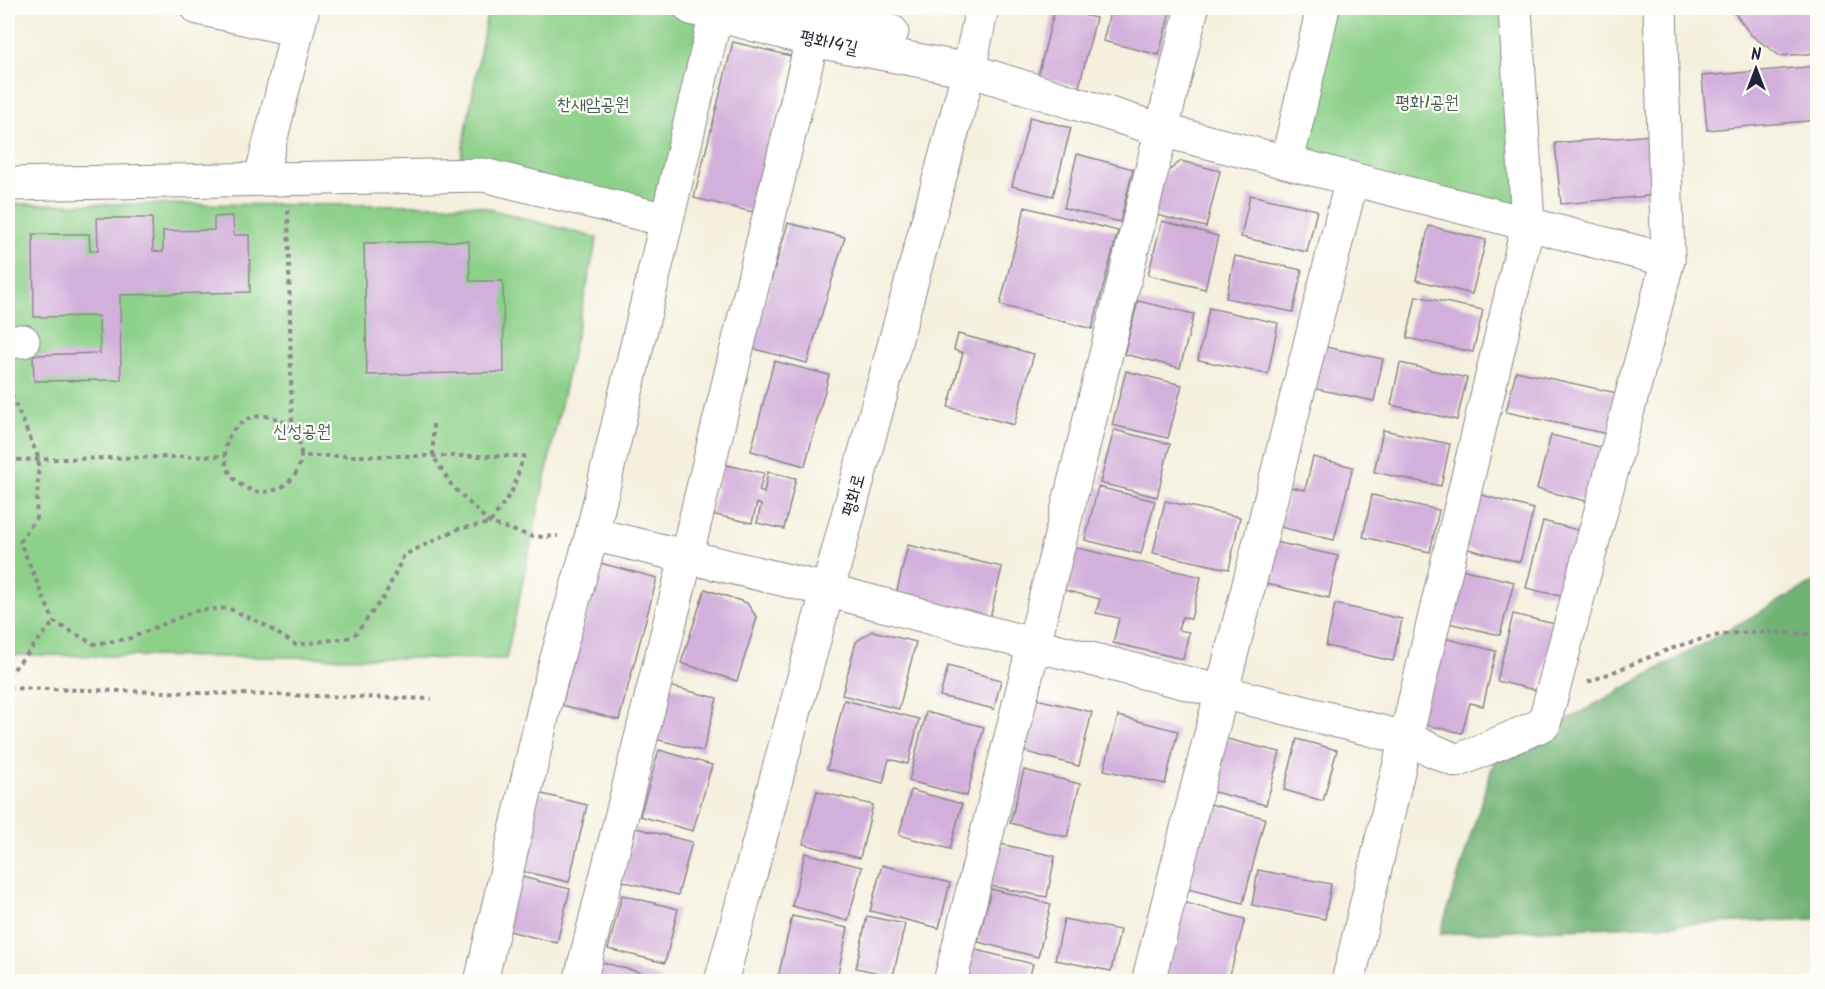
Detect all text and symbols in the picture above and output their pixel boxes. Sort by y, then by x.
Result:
street label: 평화14길 [797,23,861,64]
north arrow [1726,39,1786,99]
text: N [1751,43,1761,68]
park label: 평화1공원 [1395,89,1459,118]
park label: 찬새암공원 [557,91,629,120]
park label: 신성공원 [273,418,331,447]
street label: 평화로 [835,471,874,520]

